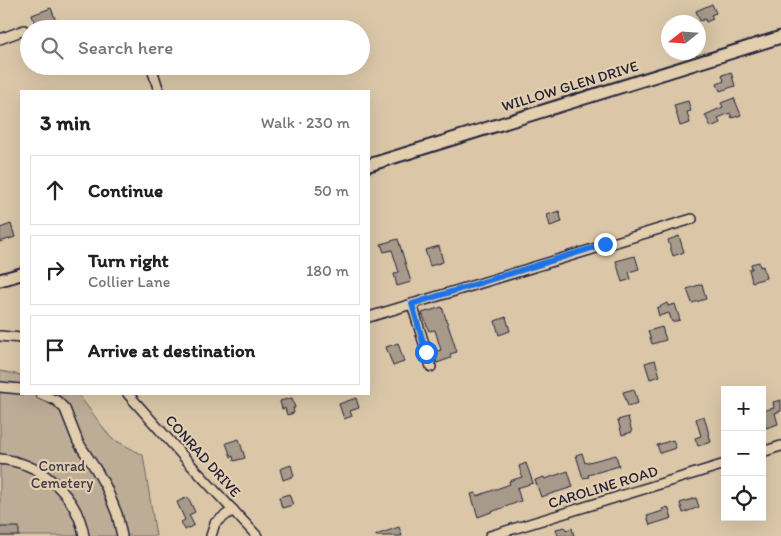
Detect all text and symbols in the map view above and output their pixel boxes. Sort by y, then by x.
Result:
north arrow [661,15,706,60]
search box [20,20,370,75]
icon: search [38,34,66,62]
text: Search here [78,36,173,59]
street label: WILLOW GLEN DRIVE [500,57,640,115]
text: 3 min [40,110,90,135]
text: Walk · 230 m [261,113,350,132]
icon: ahead [41,176,69,204]
text: Continue [88,179,163,202]
text: 50 m [314,181,349,200]
route end [594,233,617,256]
text: Turn right [88,249,169,272]
icon: right [41,256,69,284]
text: 180 m [306,261,349,280]
text: Collier Lane [88,272,170,291]
icon: arrive [41,336,69,364]
text: Arrive at destination [88,339,255,362]
route start [415,341,438,364]
map controls [721,386,766,521]
button: + [721,386,766,431]
street label: CONRAD DRIVE [161,411,245,501]
button: − [721,431,766,476]
park label: Conrad Cemetery [31,457,93,492]
street label: CAROLINE ROAD [546,462,660,512]
button: locate [721,476,766,521]

